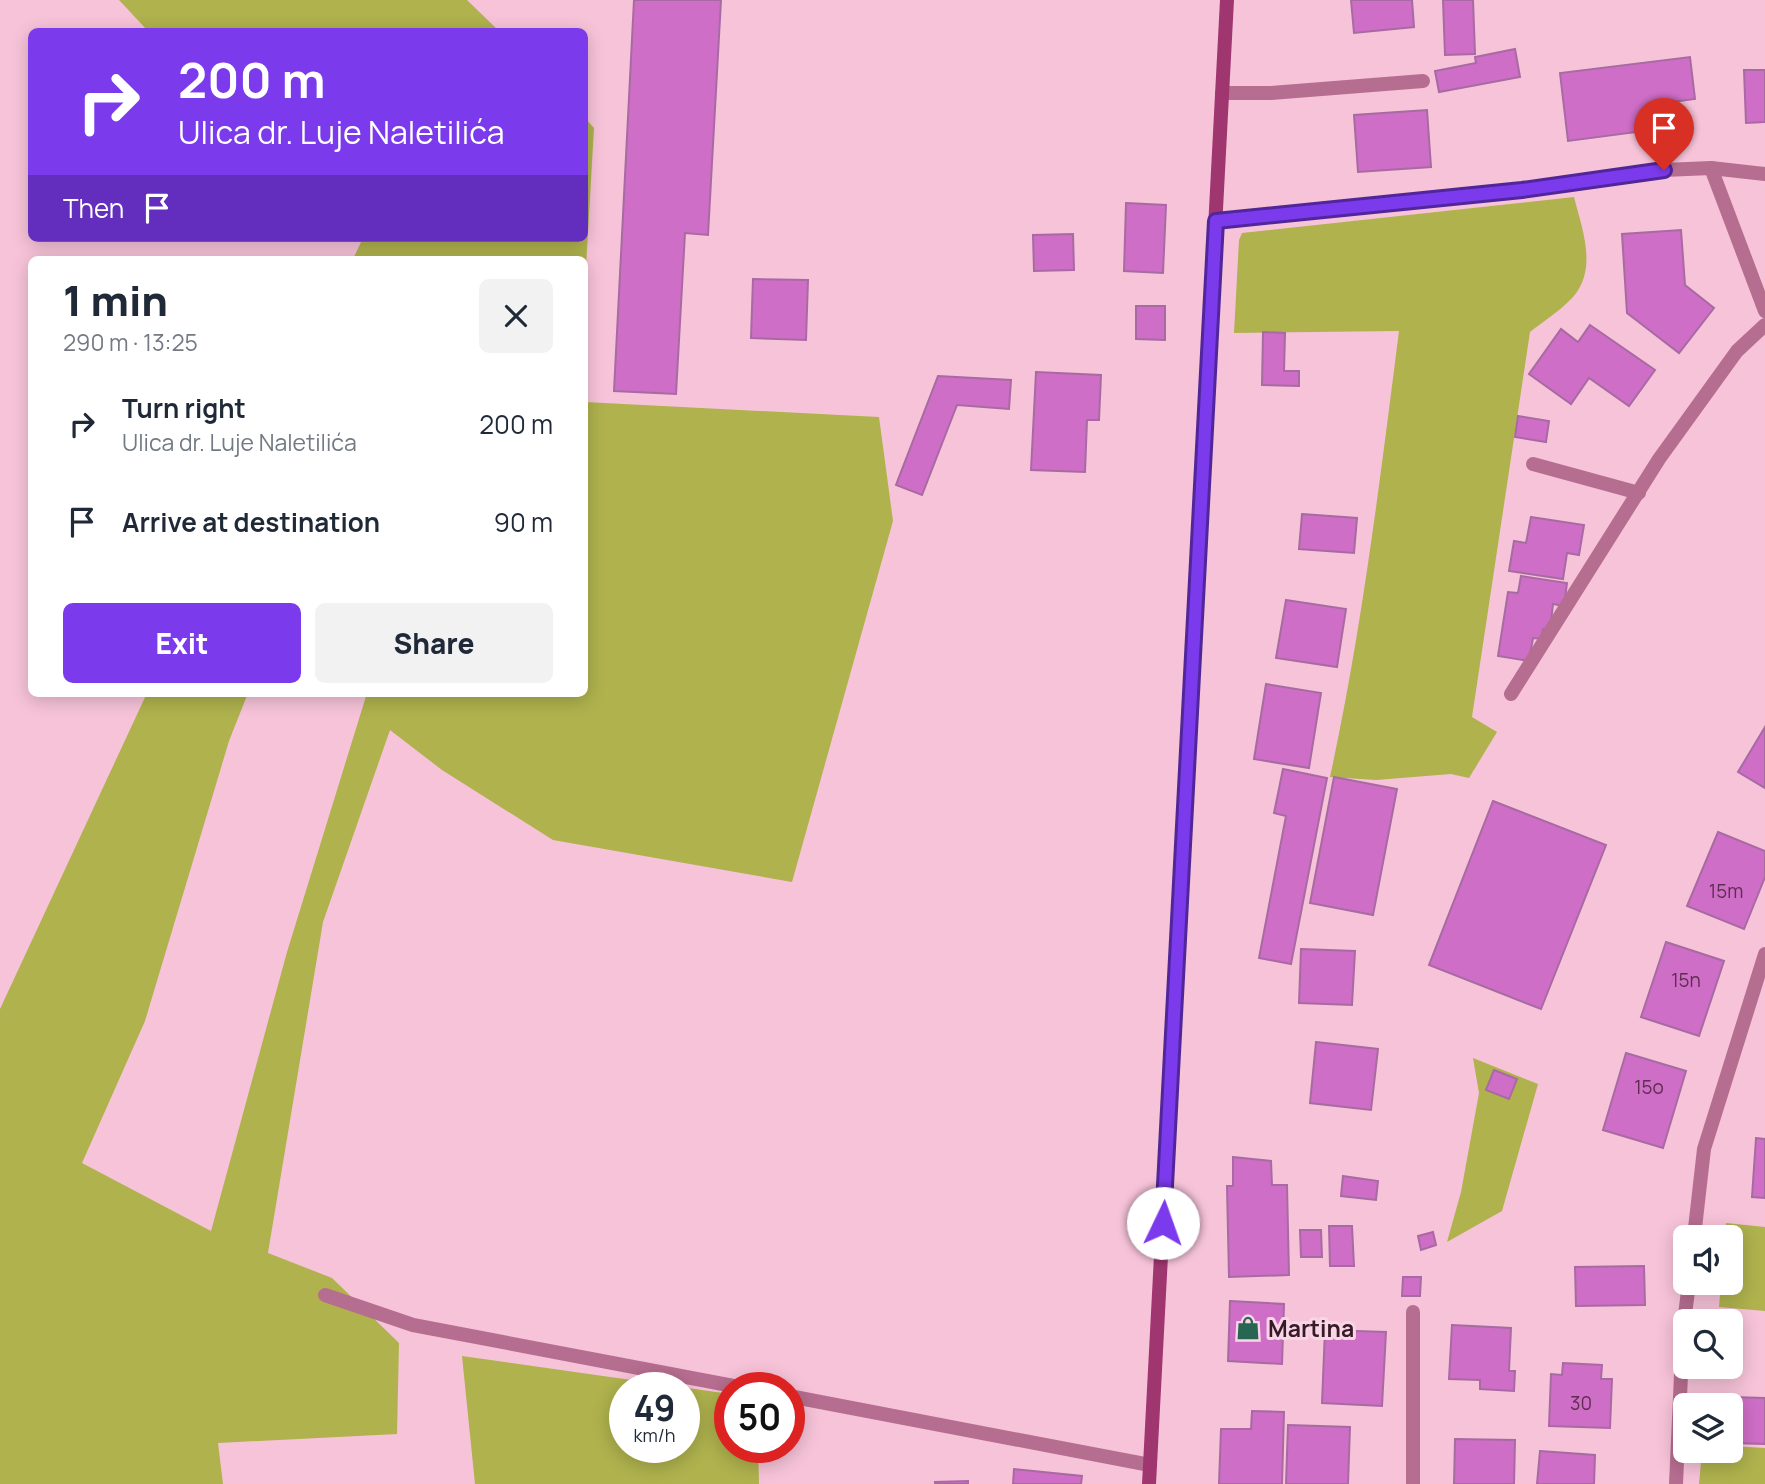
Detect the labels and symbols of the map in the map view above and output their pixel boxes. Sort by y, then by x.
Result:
pin [1634,98,1694,170]
house number: 15m [1709,878,1743,904]
house number: 15n [1671,967,1701,993]
house number: 15o [1634,1074,1664,1100]
position arrow [1126,1186,1200,1260]
place label: Martina [1268,1312,1354,1344]
shop icon: Martina [1234,1314,1262,1342]
speed limit sign: 50 [714,1372,805,1463]
house number: 30 [1570,1390,1592,1416]

